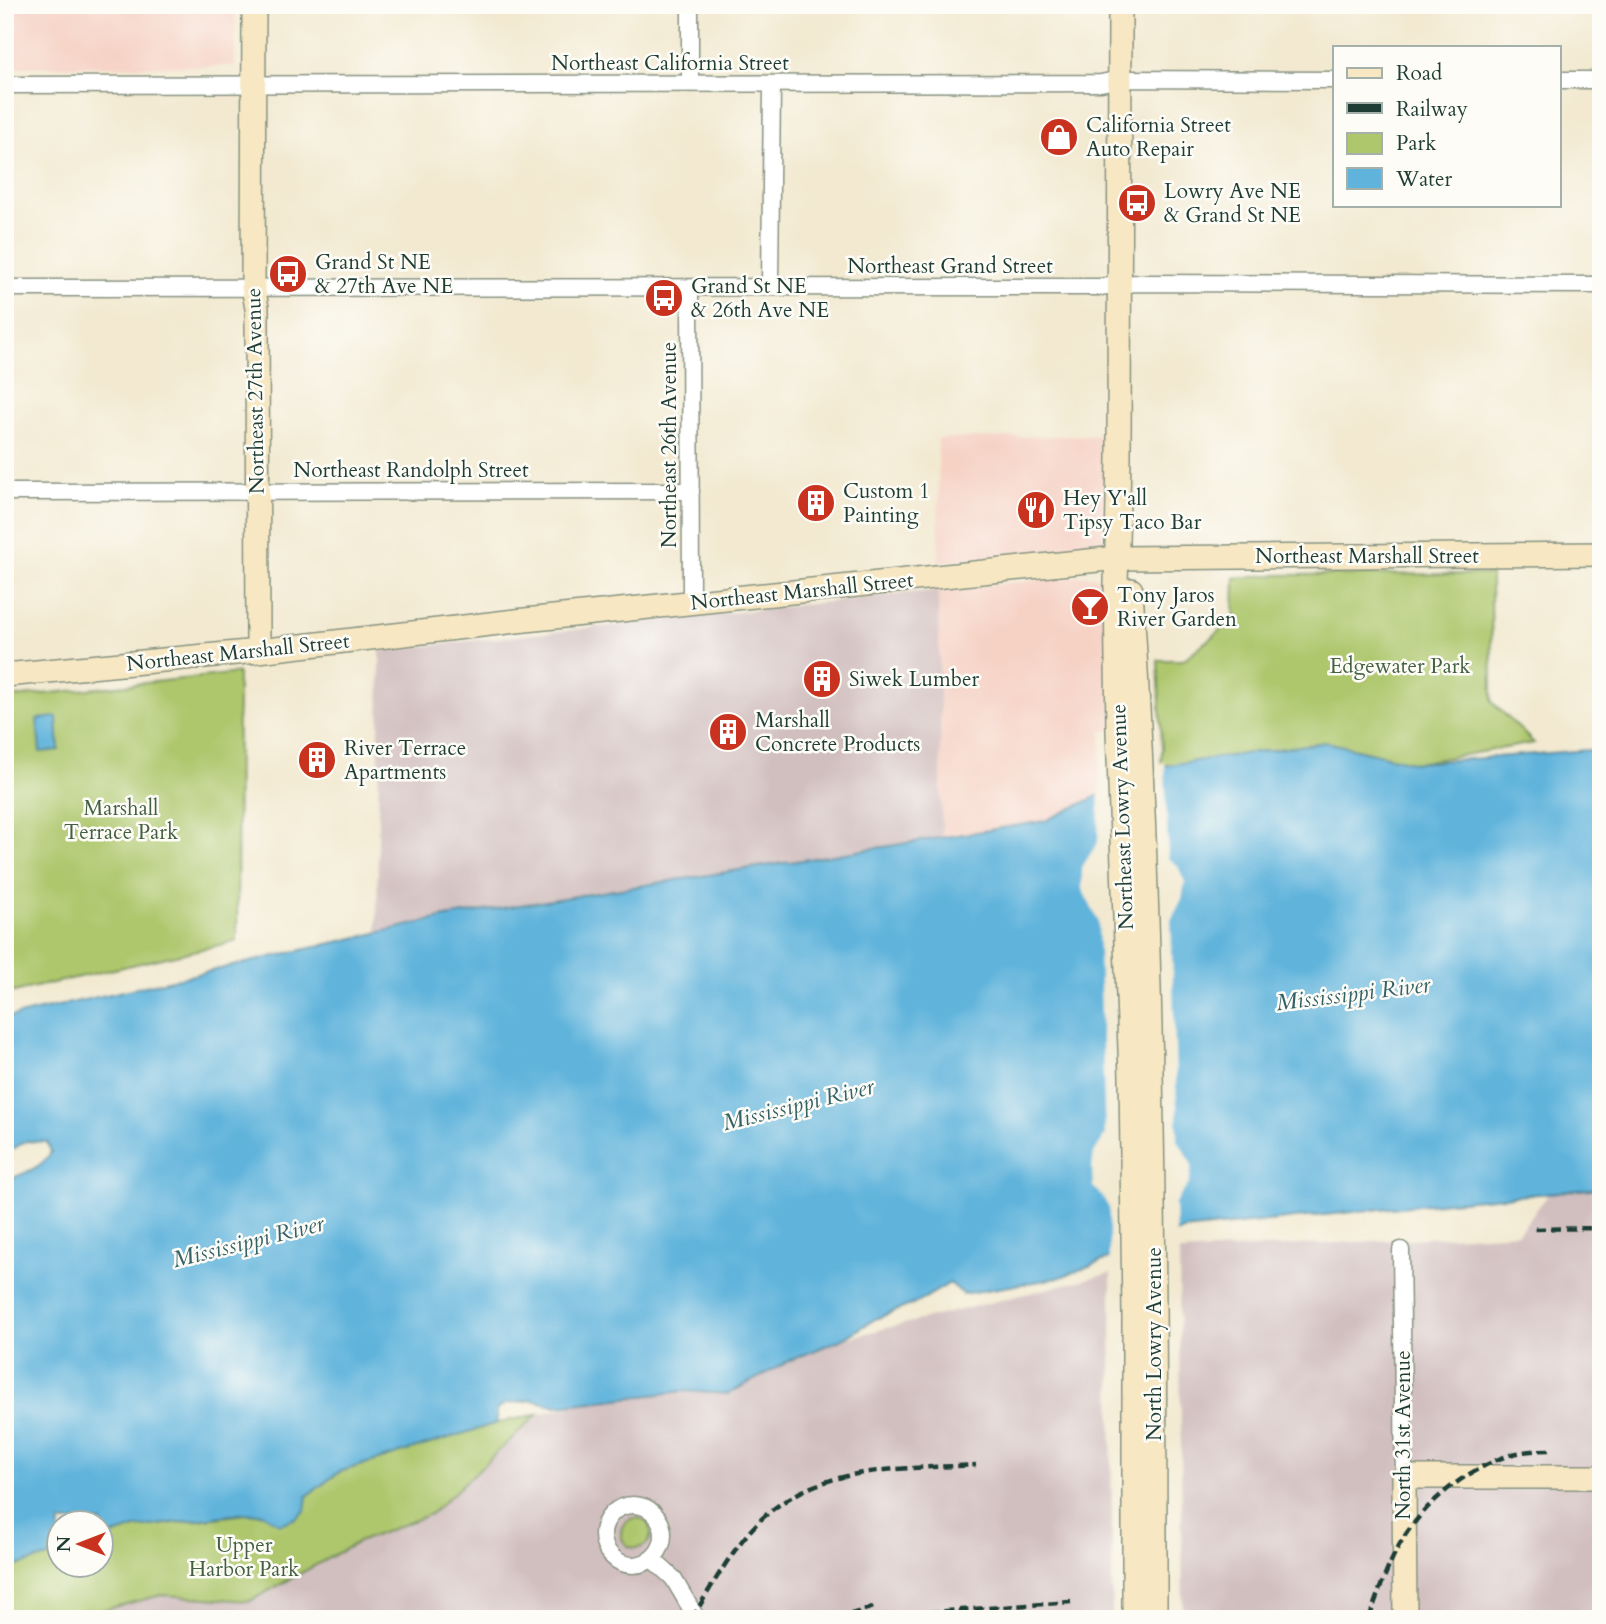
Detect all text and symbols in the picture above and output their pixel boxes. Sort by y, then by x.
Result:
legend [1333,46,1560,206]
street label: Northeast California Street [551,49,789,78]
text: Road [1396,59,1442,88]
text: Railway [1396,95,1468,124]
place label: California Street Auto Repair [1086,111,1231,164]
shop icon: California Street Auto Repair [1038,116,1080,158]
text: Park [1396,129,1437,158]
text: Water [1395,165,1452,194]
place label: Lowry Ave NE & Grand St NE [1164,177,1301,230]
bus stop icon: Lowry Ave NE & Grand St NE [1116,182,1158,224]
place label: Grand St NE & 27th Ave NE [315,248,453,301]
street label: Northeast Grand Street [847,252,1053,281]
bus stop icon: Grand St NE & 27th Ave NE [267,253,309,295]
place label: Grand St NE & 26th Ave NE [691,272,829,325]
bus stop icon: Grand St NE & 26th Ave NE [643,277,685,319]
street label: Northeast 27th Avenue [239,288,272,494]
street label: Northeast 26th Avenue [655,342,684,548]
street label: Northeast Randolph Street [293,456,529,485]
place label: Custom 1 Painting [843,477,930,530]
building icon: Custom 1 Painting [795,482,837,524]
place label: Hey Y'all Tipsy Taco Bar [1063,484,1202,537]
restaurant icon: Hey Y'all Tipsy Taco Bar [1015,489,1057,531]
street label: Northeast Marshall Street [1255,542,1479,571]
street label: Northeast Marshall Street [689,565,915,618]
place label: Tony Jaros River Garden [1117,581,1237,634]
bar icon: Tony Jaros River Garden [1069,586,1111,628]
street label: Northeast Marshall Street [125,626,351,679]
park label: Edgewater Park [1329,652,1471,681]
building icon: Siwek Lumber [801,658,843,700]
place label: Siwek Lumber [849,665,979,694]
street label: Northeast Lowry Avenue [1104,703,1141,931]
place label: Marshall Concrete Products [755,706,920,759]
building icon: Marshall Concrete Products [707,711,749,753]
place label: River Terrace Apartments [344,734,466,787]
building icon: River Terrace Apartments [296,739,338,781]
park label: Marshall Terrace Park [64,794,179,847]
water label: Mississippi River [1274,968,1433,1018]
water label: Mississippi River [719,1070,879,1138]
water label: Mississippi River [169,1207,329,1275]
street label: North Lowry Avenue [1140,1247,1169,1441]
street label: North 31st Avenue [1389,1350,1418,1520]
north arrow [46,1508,116,1578]
park label: Upper Harbor Park [189,1531,300,1584]
text: N [51,1535,77,1552]

